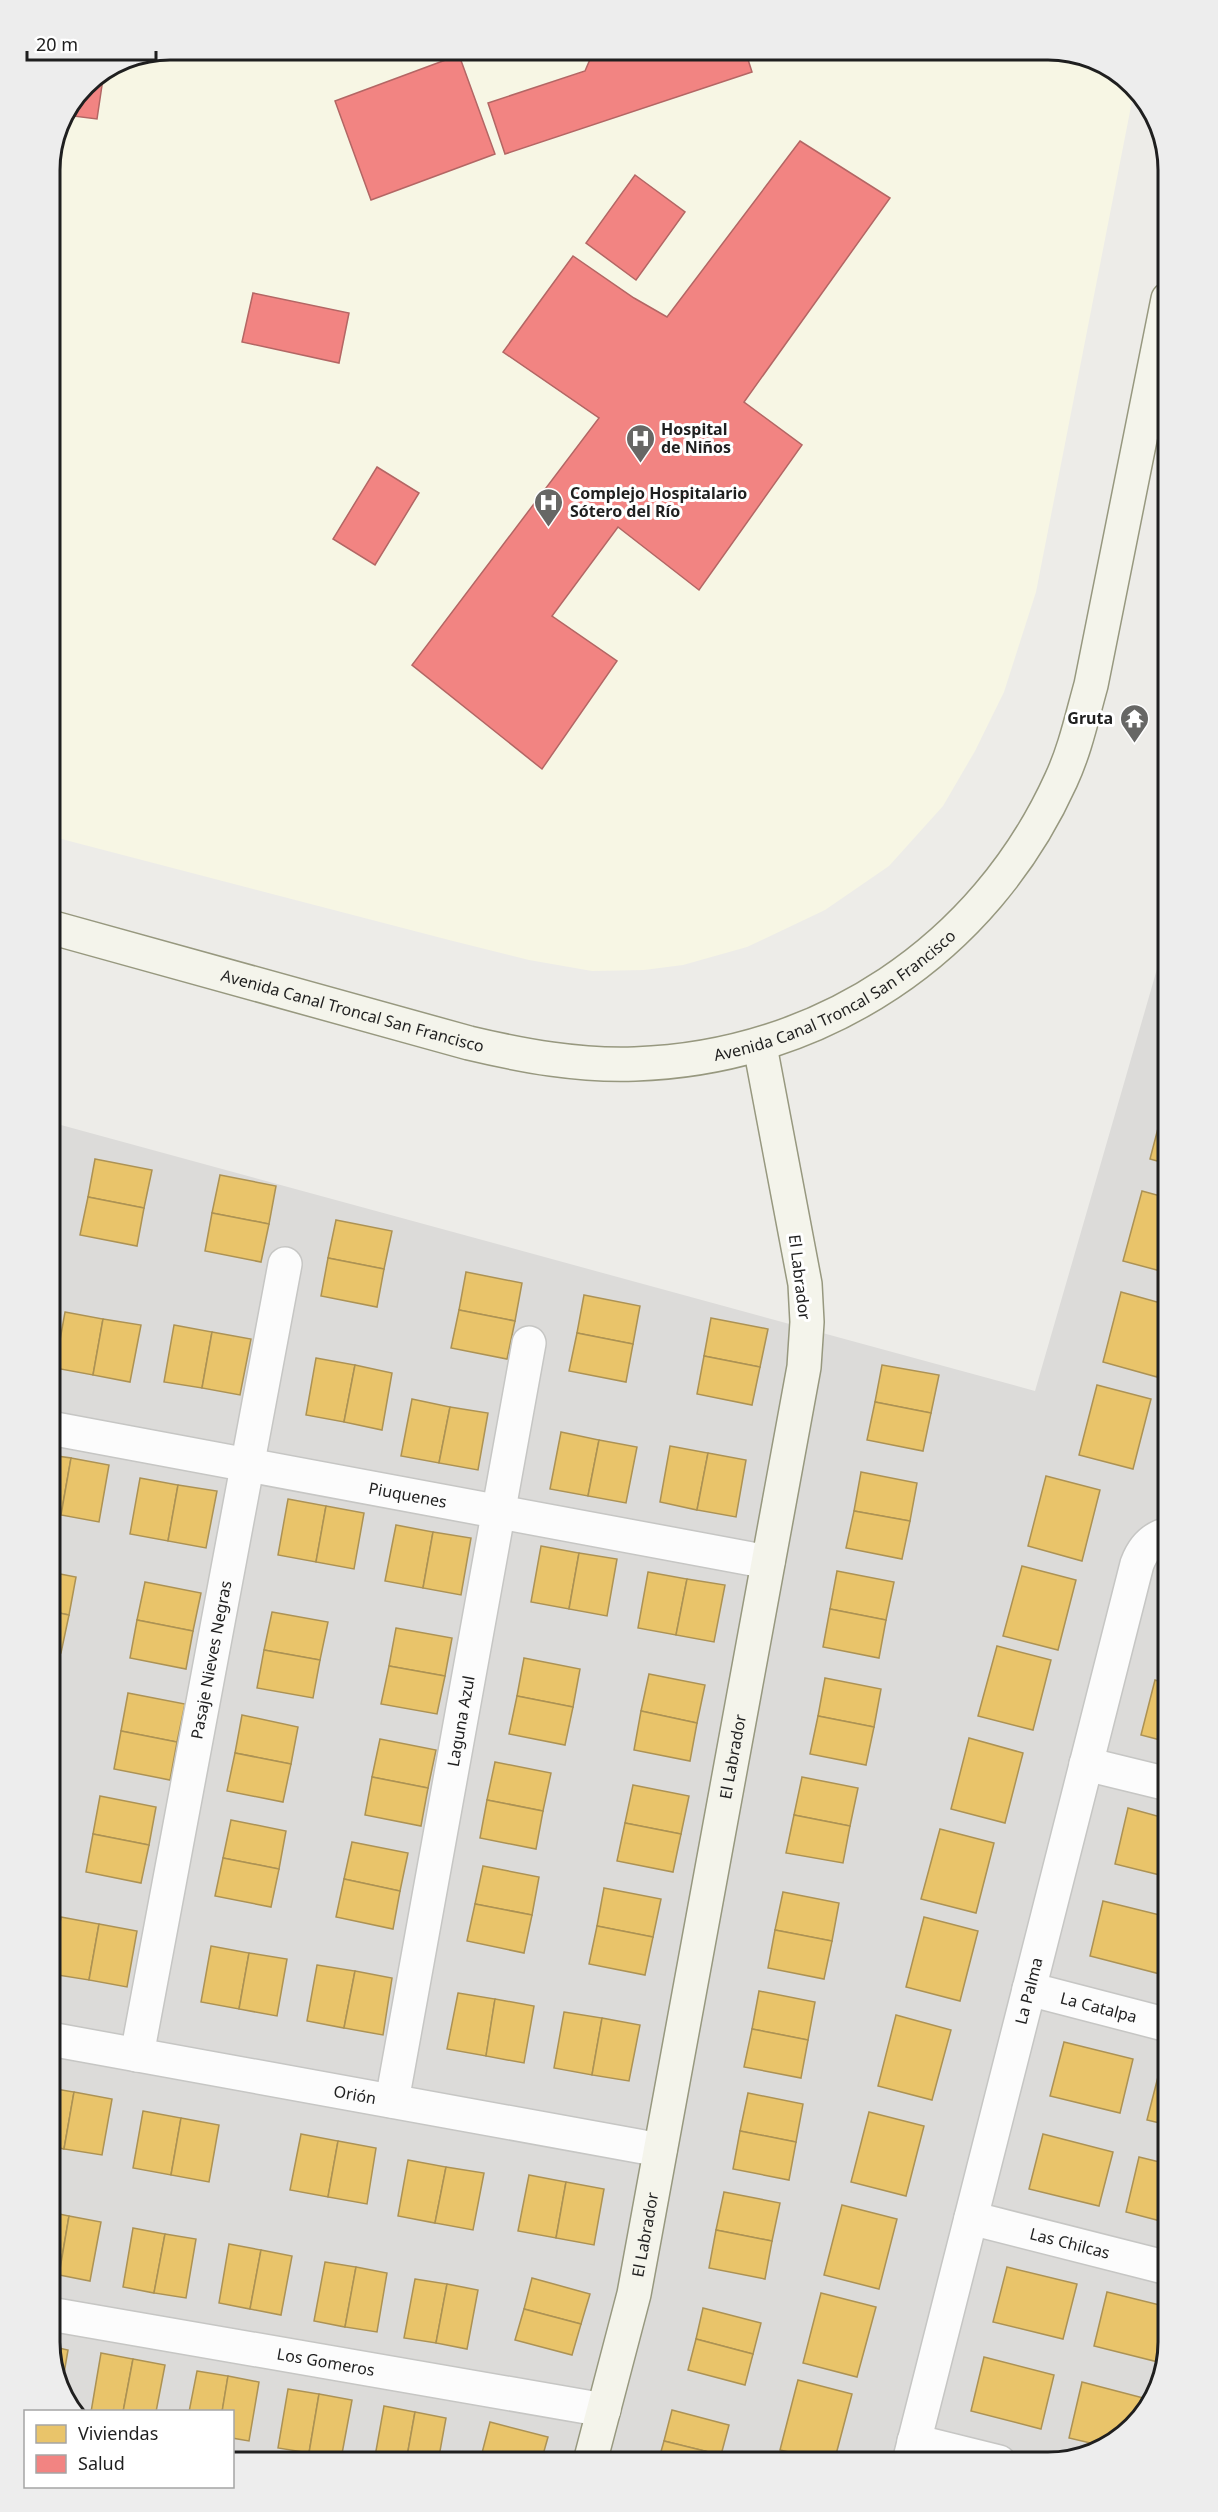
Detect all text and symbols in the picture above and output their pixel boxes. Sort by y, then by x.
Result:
scale bar [27,24,156,62]
text: 20 m [36,32,78,56]
place label: Hospital de Niños [661,418,731,458]
hospital icon: Hospital de Niños [624,422,656,464]
place label: Complejo Hospitalario Sótero del Río [570,482,747,522]
hospital icon: Complejo Hospitalario Sótero del Río [533,486,565,528]
temple icon: Gruta [1118,702,1150,744]
place label: Gruta [1067,707,1113,729]
street label: Avenida Canal Troncal San Francisco [712,925,960,1066]
street label: Avenida Canal Troncal San Francisco [219,964,486,1057]
street label: El Labrador [784,1233,816,1321]
street label: Piuquenes [367,1477,449,1513]
street label: Pasaje Nieves Negras [185,1579,237,1741]
street label: Laguna Azul [442,1674,480,1768]
street label: El Labrador [714,1712,751,1801]
street label: La Palma [1010,1955,1048,2027]
street label: La Catalpa [1058,1987,1139,2028]
street label: Orión [332,2080,378,2109]
street label: El Labrador [626,2190,664,2279]
street label: Las Chilcas [1027,2222,1112,2264]
street label: Los Gomeros [275,2343,377,2381]
legend [24,2410,234,2488]
text: Viviendas [78,2421,158,2445]
text: Salud [78,2451,125,2475]

